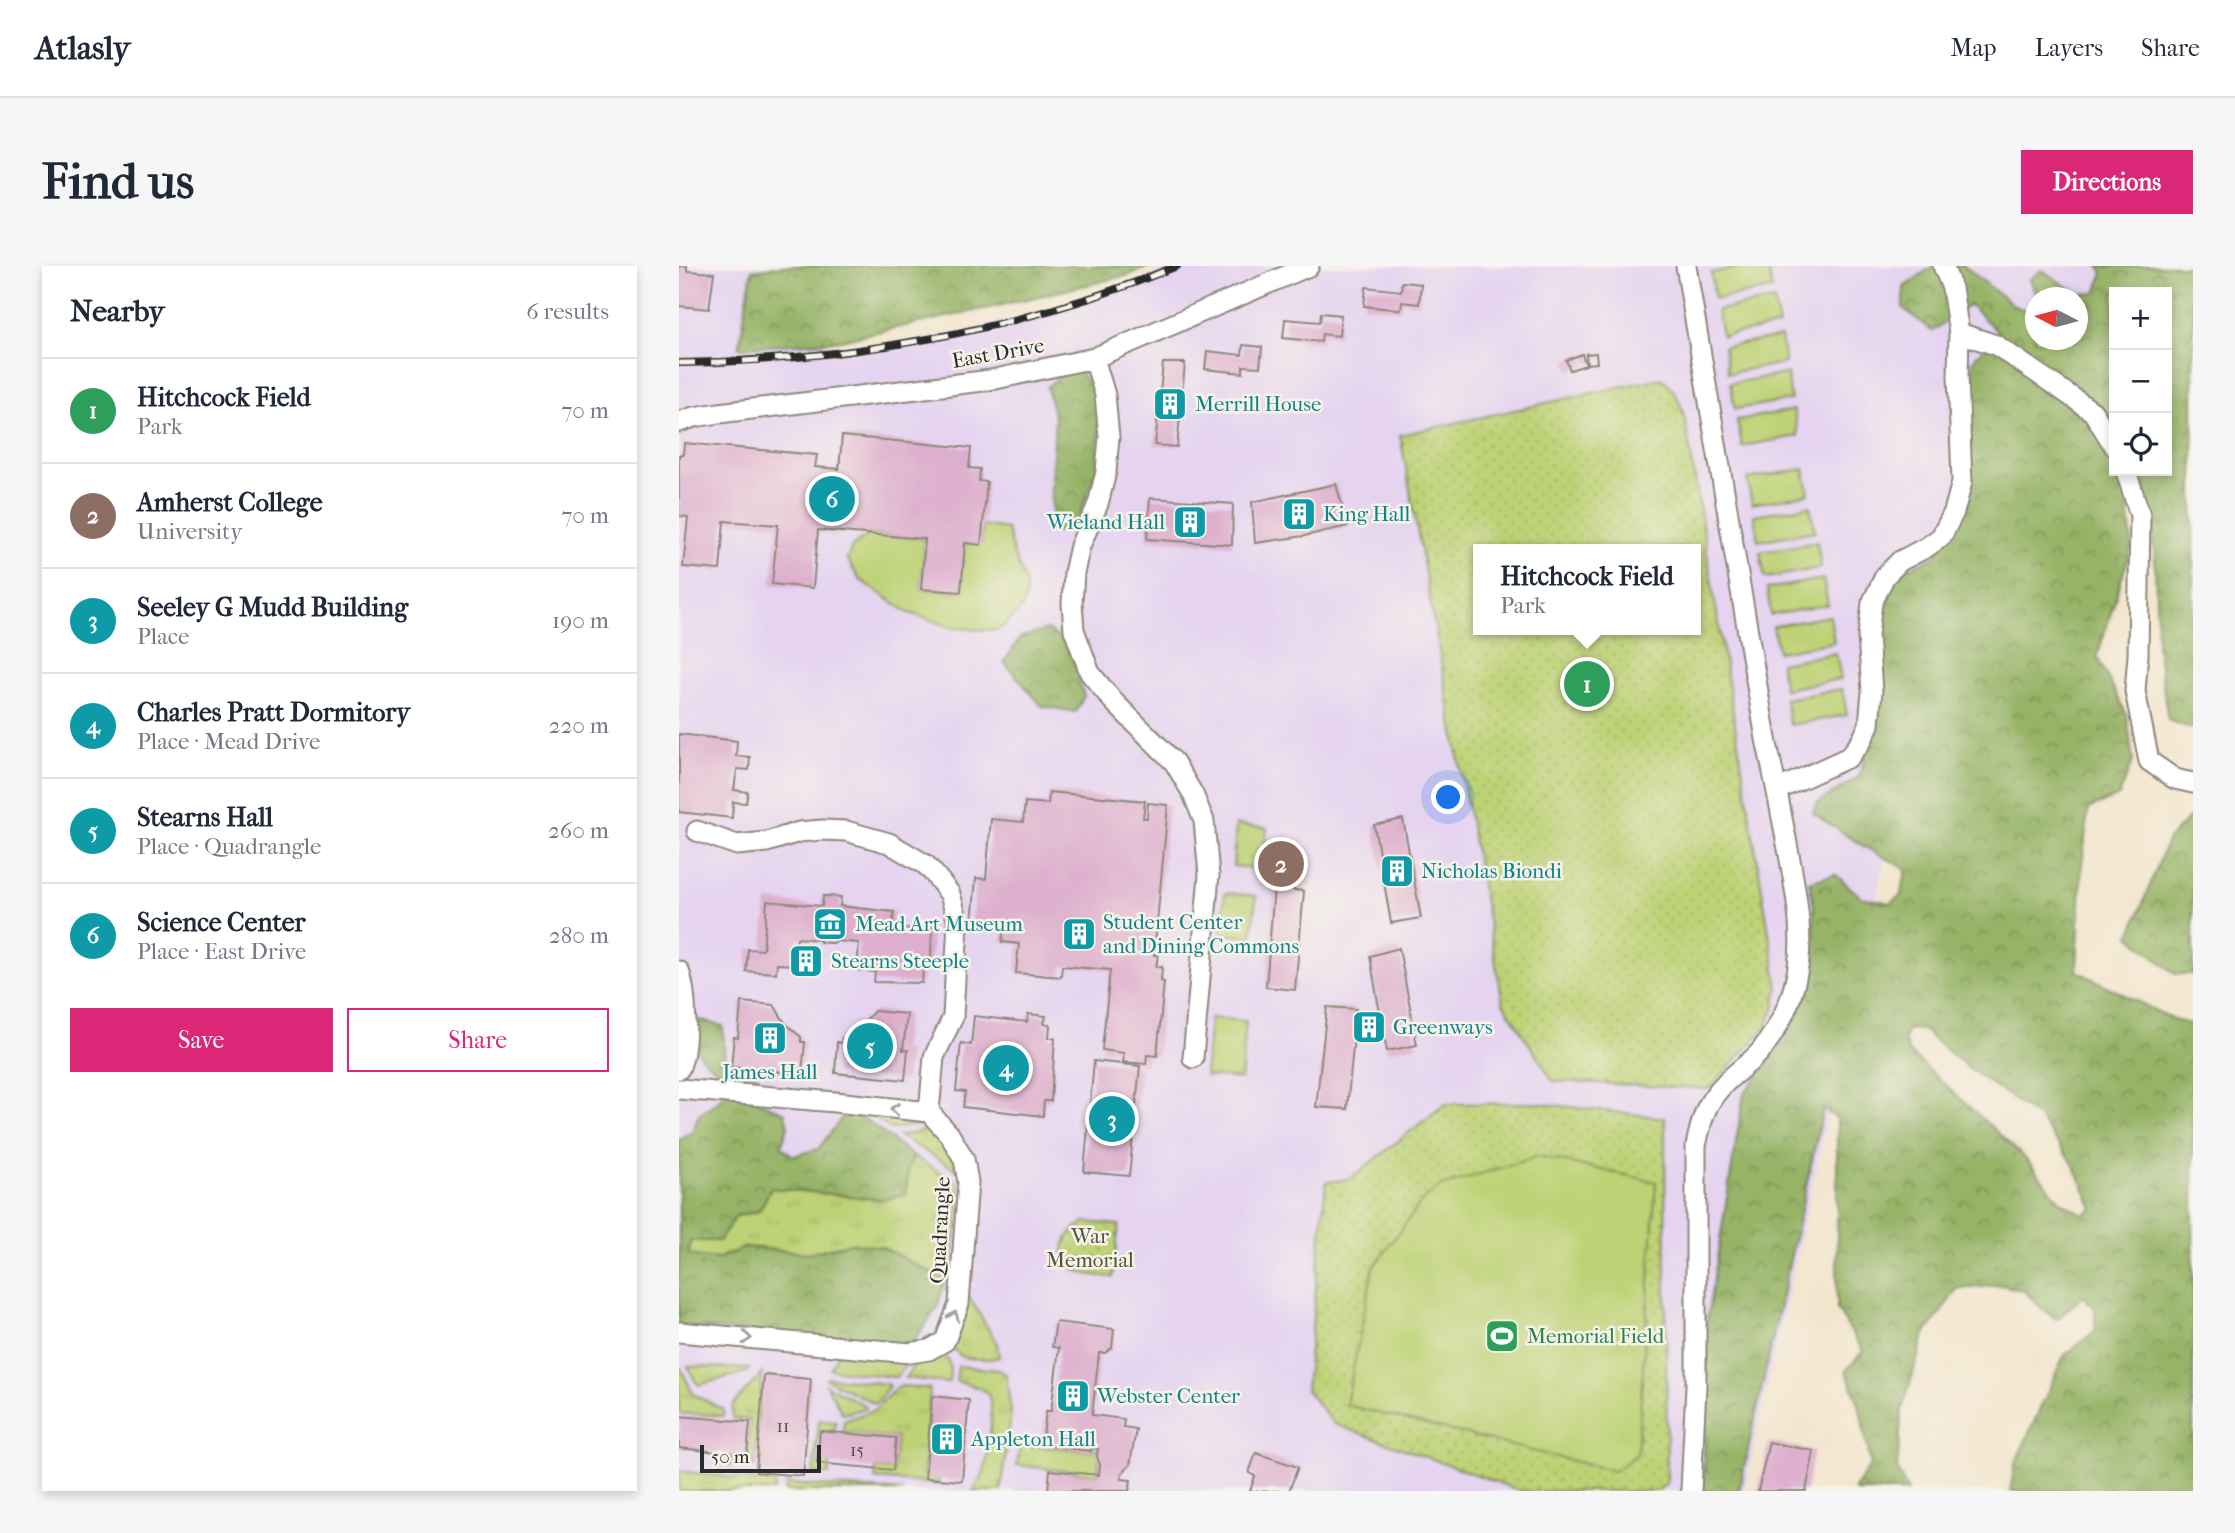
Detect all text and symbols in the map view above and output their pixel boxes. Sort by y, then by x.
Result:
text: Atlasly [35,29,130,68]
text: Map [1951,34,1997,62]
text: Layers [2035,34,2103,62]
text: Share [2141,34,2200,62]
button: Directions [2021,150,2193,214]
text: Find us [42,153,194,211]
north arrow [2025,287,2088,350]
map controls [2109,287,2172,476]
button: + [2109,287,2172,350]
text: Nearby [70,294,165,329]
text: 6 results [526,298,609,325]
street label: East Drive [950,333,1046,373]
button: − [2109,350,2172,413]
text: Hitchcock Field [137,382,311,413]
building icon: Merrill House [1151,385,1189,423]
place label: Merrill House [1195,392,1321,416]
text: 1 [89,397,97,424]
text: 70 m [561,397,609,424]
text: Park [137,413,183,440]
button: locate [2109,413,2172,476]
pin: 6 [809,473,855,525]
text: Amherst College [137,487,323,518]
building icon: King Hall [1280,495,1318,533]
text: 2 [87,502,99,529]
text: 70 m [561,502,609,529]
place label: King Hall [1323,502,1411,526]
building icon: Wieland Hall [1171,503,1209,541]
place label: Wieland Hall [1046,510,1165,534]
text: University [137,518,242,545]
popup [1473,544,1701,635]
text: Hitchcock Field [1500,561,1674,592]
text: Seeley G Mudd Building [137,592,408,623]
text: Park [1500,592,1546,619]
text: 3 [88,607,98,634]
text: 190 m [552,607,609,634]
text: Place [137,623,189,650]
pin: 1 [1564,658,1610,710]
text: Charles Pratt Dormitory [137,697,410,728]
text: 4 [86,712,100,739]
text: 220 m [549,712,609,739]
text: Place · Mead Drive [137,728,320,755]
your location [1431,780,1465,814]
text: Stearns Hall [137,802,273,833]
text: 5 [88,817,98,844]
text: 260 m [548,817,609,844]
text: Place · Quadrangle [137,833,321,860]
pin: 2 [1258,838,1304,890]
building icon: Nicholas Biondi [1378,852,1416,890]
place label: Nicholas Biondi [1421,859,1562,883]
museum icon: Mead Art Museum [811,905,849,943]
text: Science Center [137,907,306,938]
place label: Student Center and Dining Commons [1103,910,1300,958]
place label: Mead Art Museum [855,912,1023,936]
building icon: Student Center and Dining Commons [1060,915,1098,953]
text: 6 [87,922,99,949]
text: 280 m [549,922,609,949]
text: Place · East Drive [137,938,306,965]
building icon: Stearns Steeple [787,942,825,980]
place label: Stearns Steeple [831,949,969,973]
button: Save [70,1008,333,1072]
button: Share [347,1008,609,1072]
building icon: Greenways [1350,1008,1388,1046]
place label: Greenways [1393,1015,1493,1039]
building icon: James Hall [751,1019,789,1057]
pin: 5 [847,1020,893,1072]
pin: 4 [983,1042,1029,1094]
place label: James Hall [720,1060,818,1084]
pin: 3 [1089,1093,1135,1145]
one-way arrow [889,1101,901,1116]
street label: Quadrangle [925,1176,955,1284]
park label: War Memorial [1046,1224,1134,1272]
one-way arrow [946,1311,960,1323]
sports icon: Memorial Field [1483,1317,1521,1355]
place label: Memorial Field [1527,1324,1665,1348]
one-way arrow [742,1330,753,1345]
building icon: Webster Center [1054,1377,1092,1415]
place label: Webster Center [1096,1384,1240,1408]
house number: 11 [777,1416,789,1437]
building icon: Appleton Hall [928,1420,966,1458]
place label: Appleton Hall [970,1427,1096,1451]
house number: 15 [850,1440,864,1461]
scale bar [700,1442,821,1474]
text: 50 m [711,1446,750,1468]

